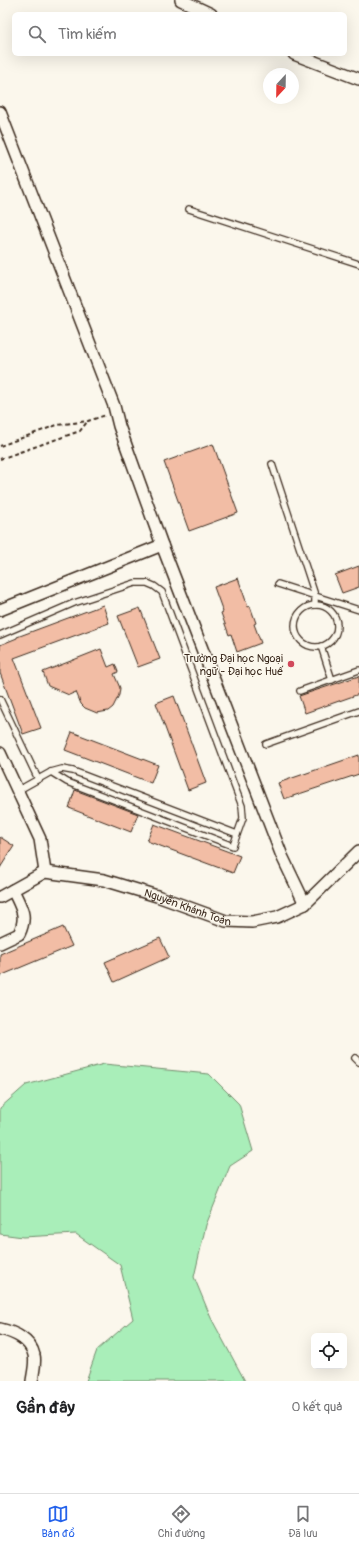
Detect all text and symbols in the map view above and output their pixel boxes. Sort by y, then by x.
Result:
search box [12,12,347,56]
icon: search [26,23,48,45]
text: Tìm kiếm [58,25,117,44]
north arrow [263,68,299,104]
place label: Trường Đại học Ngoại ngữ - Đại học Huế [184,652,283,678]
marker: Trường Đại học Ngoại ngữ - Đại học Huế [286,659,296,669]
street label: Nguyễn Khánh Toàn [143,886,231,928]
map controls [311,1333,347,1369]
button: locate [311,1333,347,1369]
text: Gần đây [16,1397,75,1418]
text: 0 kết quả [292,1399,343,1415]
tab: Bản đồ [42,1503,75,1540]
tab: Chỉ đường [158,1503,205,1540]
tab: Đã lưu [288,1503,317,1540]

